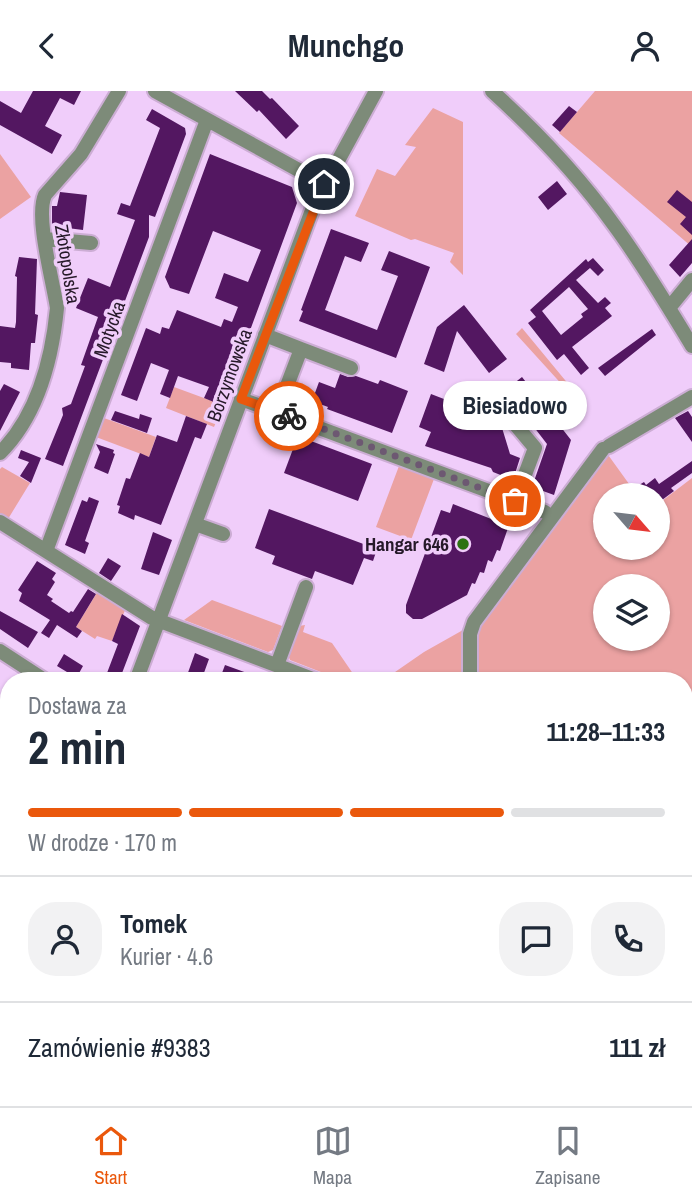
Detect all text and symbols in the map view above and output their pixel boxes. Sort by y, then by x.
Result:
text: Munchgo [288,24,404,67]
icon: back [28,27,66,65]
icon: person [626,27,664,65]
pin [294,154,354,214]
icon: home [305,165,343,203]
street label: Złotopolska [49,223,87,306]
street label: Motycka [87,297,131,361]
street label: Borzymowska [200,325,258,425]
courier [254,381,324,451]
callout: Biesiadowo [443,382,587,431]
text: Biesiadowo [463,390,567,421]
icon: bike [270,397,308,435]
pin [485,471,545,531]
icon: bag [496,482,534,520]
north arrow [593,483,670,560]
map controls [593,483,670,651]
place label: Hangar 646 [365,531,449,557]
marker: Hangar 646 [455,536,471,552]
button: layers [593,574,670,651]
text: Dostawa za [28,690,127,721]
text: 11:28–11:33 [546,714,665,749]
text: 2 min [28,716,127,778]
text: W drodze · 170 m [28,827,177,858]
button: person [28,902,102,976]
button: chat [499,902,573,976]
button: phone [591,902,665,976]
text: Tomek [120,906,187,941]
text: Kurier · 4.6 [120,941,213,972]
text: Zamówienie #9383 [28,1030,211,1065]
text: 111 zł [609,1030,665,1065]
tab: Start [92,1122,130,1190]
tab: Mapa [313,1122,352,1190]
tab: Zapisane [535,1122,600,1190]

